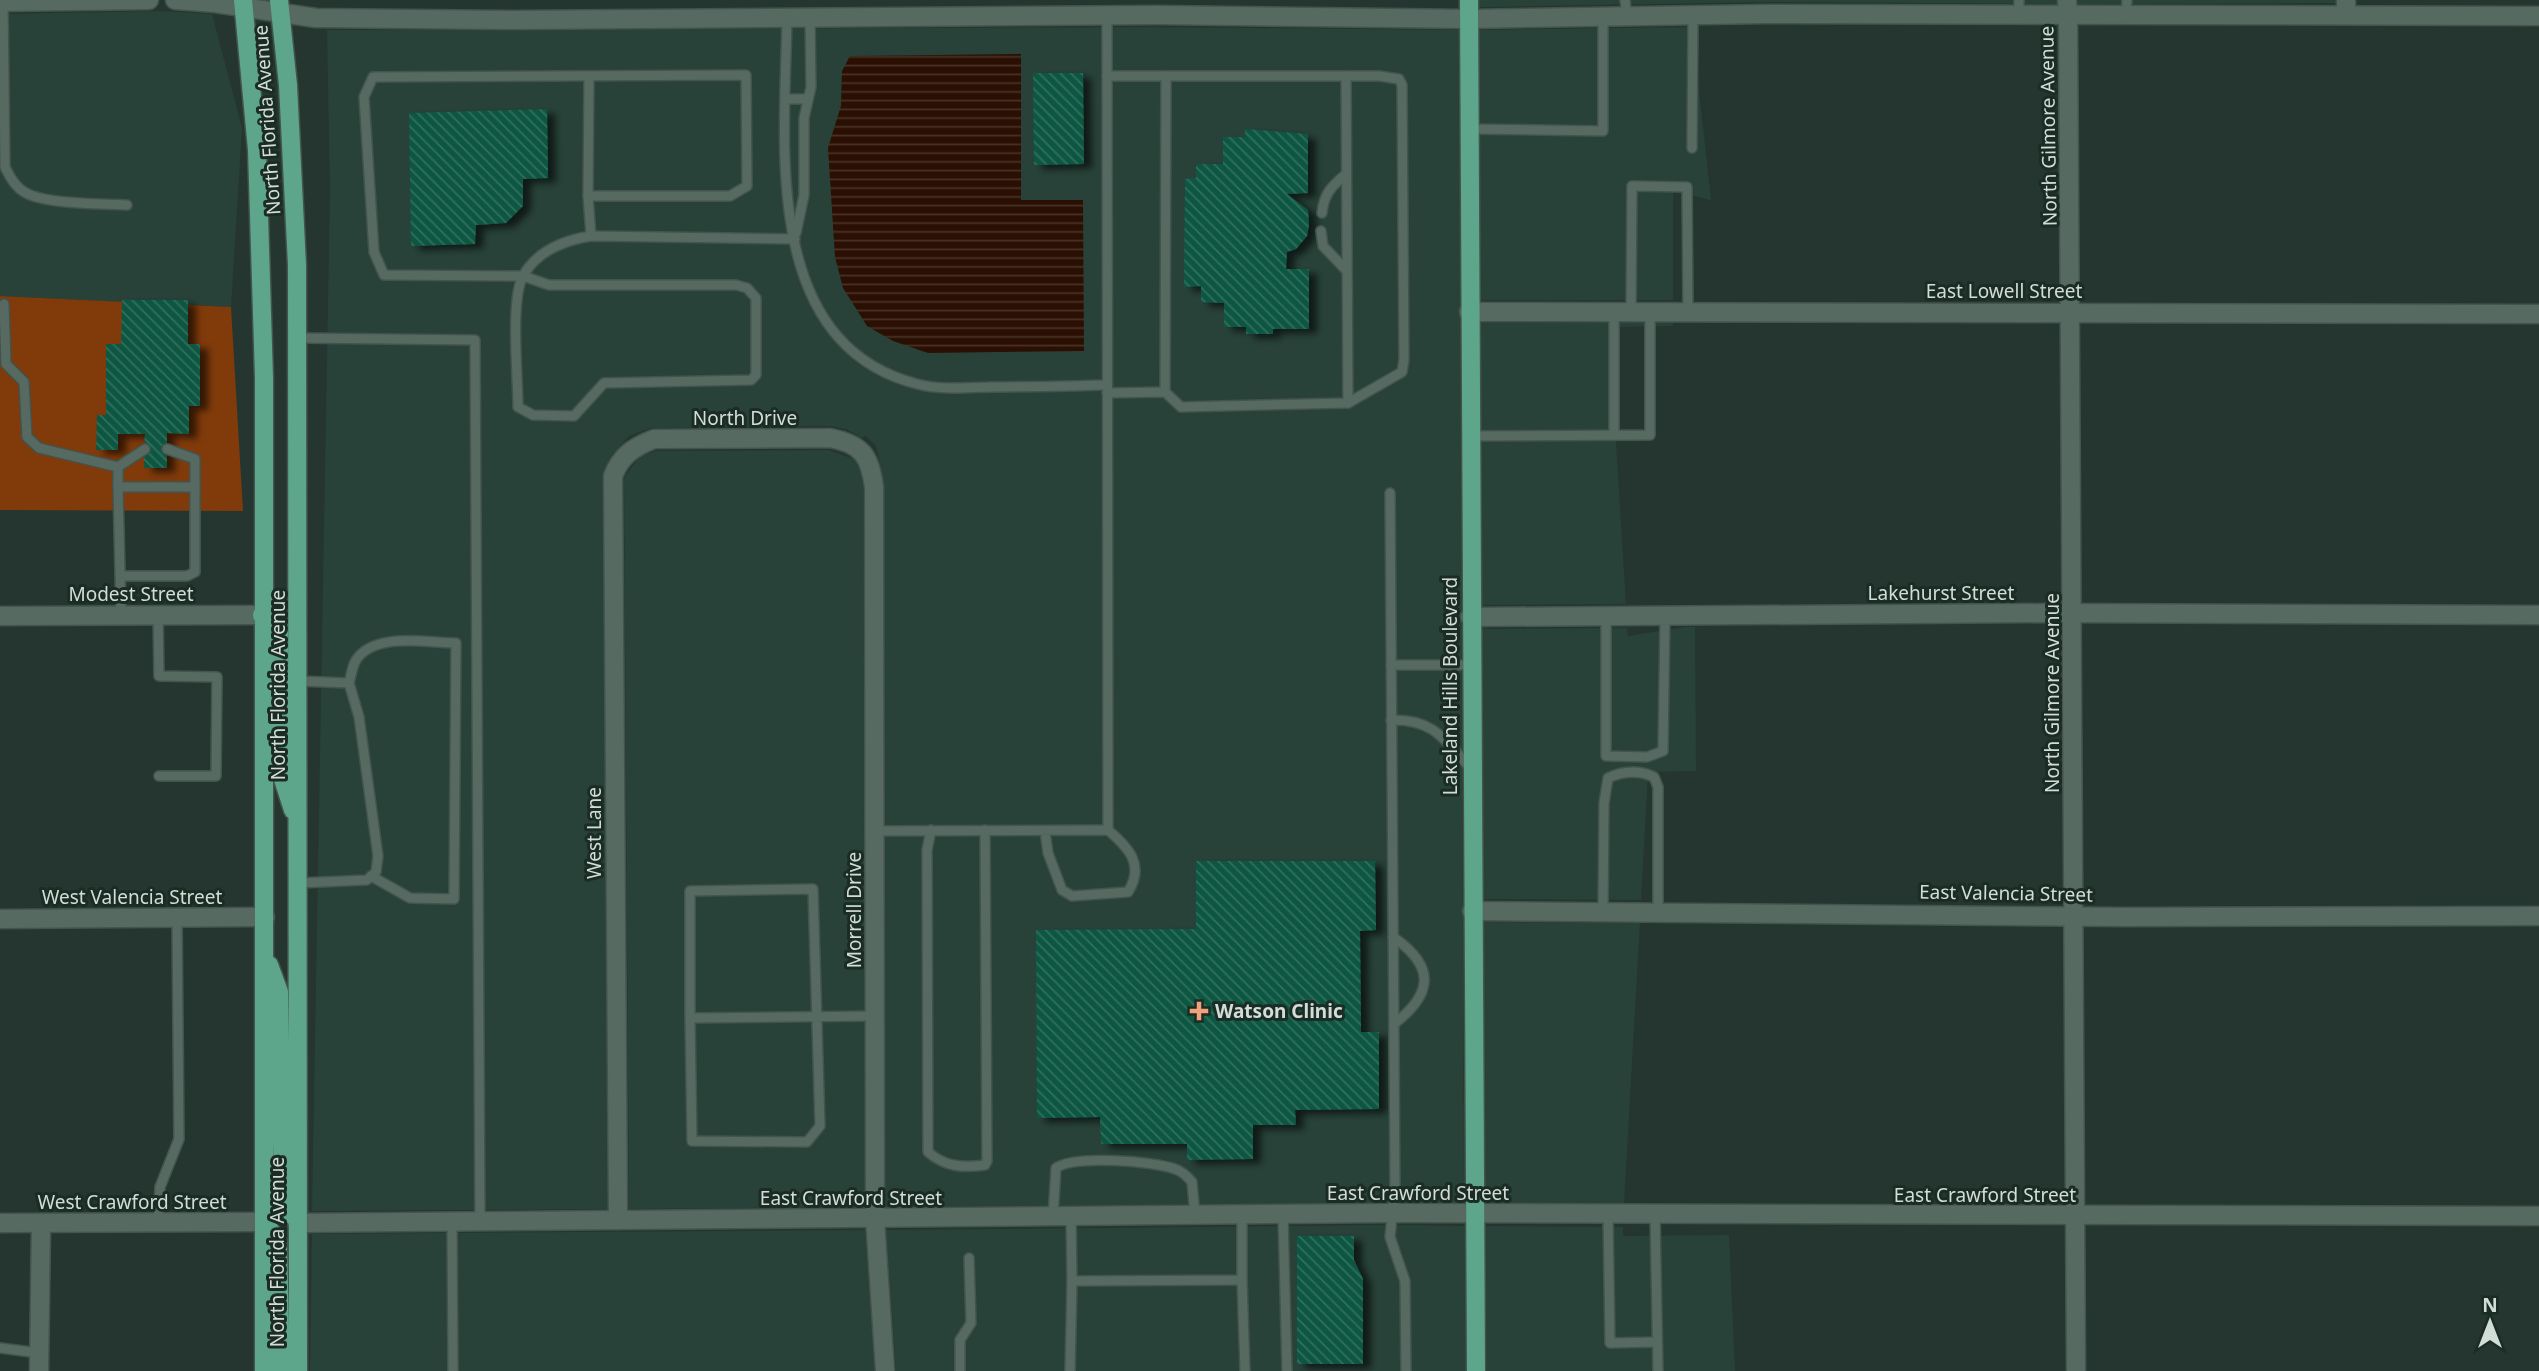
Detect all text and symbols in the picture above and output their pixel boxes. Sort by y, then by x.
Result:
street label: North Florida Avenue [247,24,287,216]
street label: North Gilmore Avenue [2033,26,2063,226]
street label: East Lowell Street [1926,278,2082,304]
street label: North Drive [693,405,797,431]
street label: Lakeland Hills Boulevard [1437,577,1463,795]
street label: Lakehurst Street [1868,580,2015,606]
street label: Modest Street [68,581,194,607]
street label: North Florida Avenue [265,590,291,780]
street label: North Gilmore Avenue [2039,593,2065,793]
street label: West Lane [581,787,607,879]
street label: Morrell Drive [841,852,867,968]
street label: East Valencia Street [1919,878,2093,908]
street label: West Valencia Street [42,884,222,910]
place label: Watson Clinic [1215,998,1343,1024]
marker: Watson Clinic [1189,1001,1209,1021]
street label: North Florida Avenue [264,1157,290,1347]
street label: East Crawford Street [1327,1180,1509,1206]
street label: East Crawford Street [1894,1182,2076,1208]
street label: East Crawford Street [760,1185,942,1211]
street label: West Crawford Street [37,1189,227,1215]
north arrow [2455,1287,2525,1357]
text: N [2482,1292,2498,1318]

